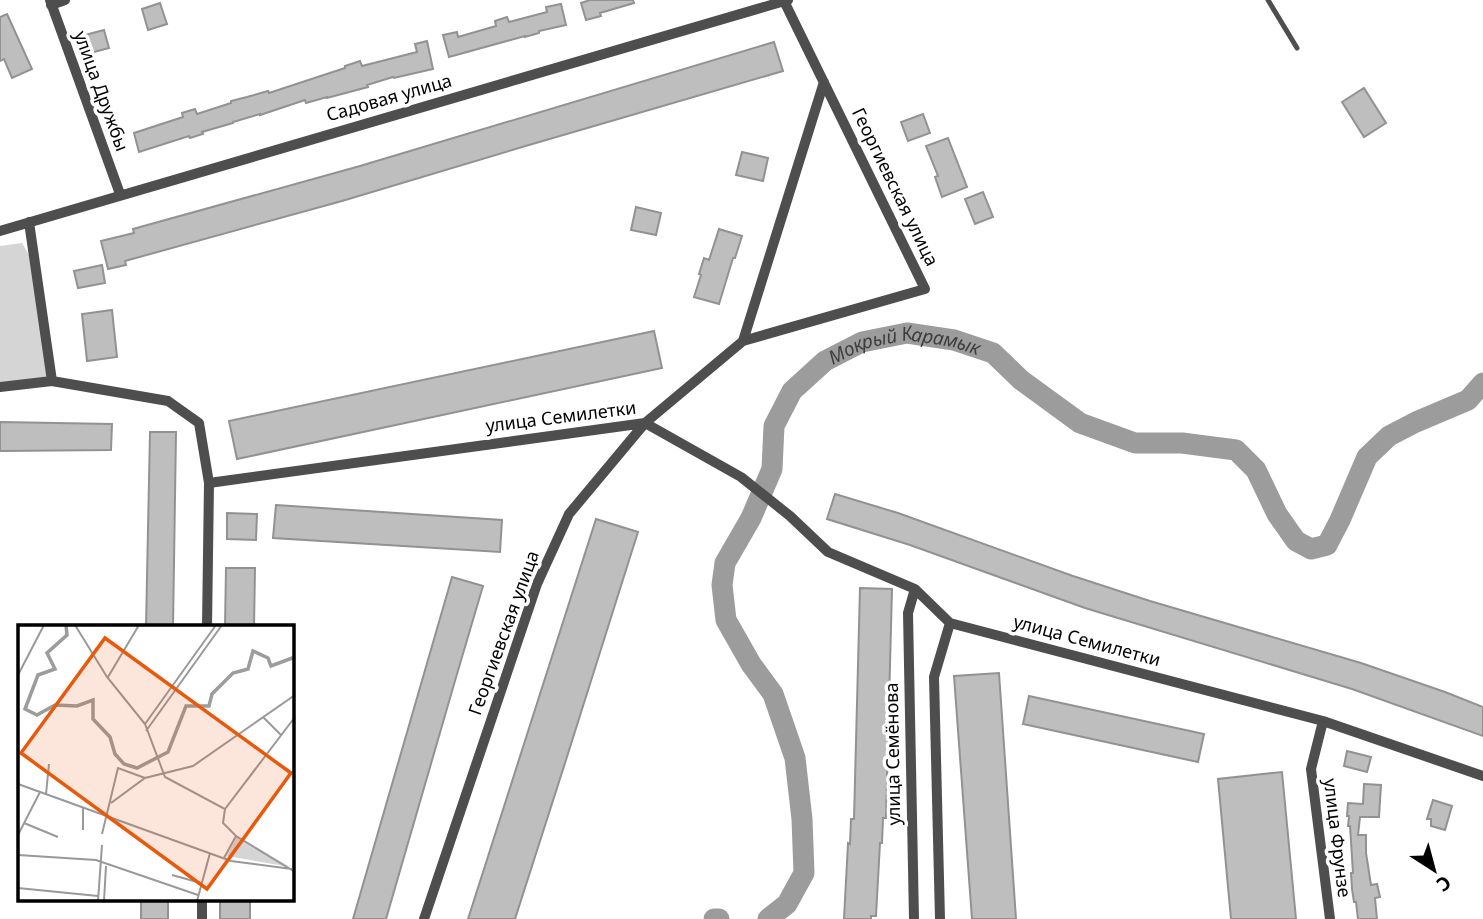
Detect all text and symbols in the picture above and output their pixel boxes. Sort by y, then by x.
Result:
street label: улица Дружбы [69,27,135,154]
street label: Садовая улица [323,68,454,126]
street label: Георгиевская улица [847,103,945,270]
water label: Мокрый Карамык [824,319,986,370]
street label: улица Семилетки [484,395,638,437]
street label: Георгиевская улица [462,547,544,718]
street label: улица Семилетки [1011,609,1164,671]
inset map [18,625,294,902]
street label: улица Семёнова [879,682,905,826]
street label: улица Фрунзе [1319,777,1357,899]
north arrow [1399,835,1469,905]
text: С [1431,870,1457,898]

